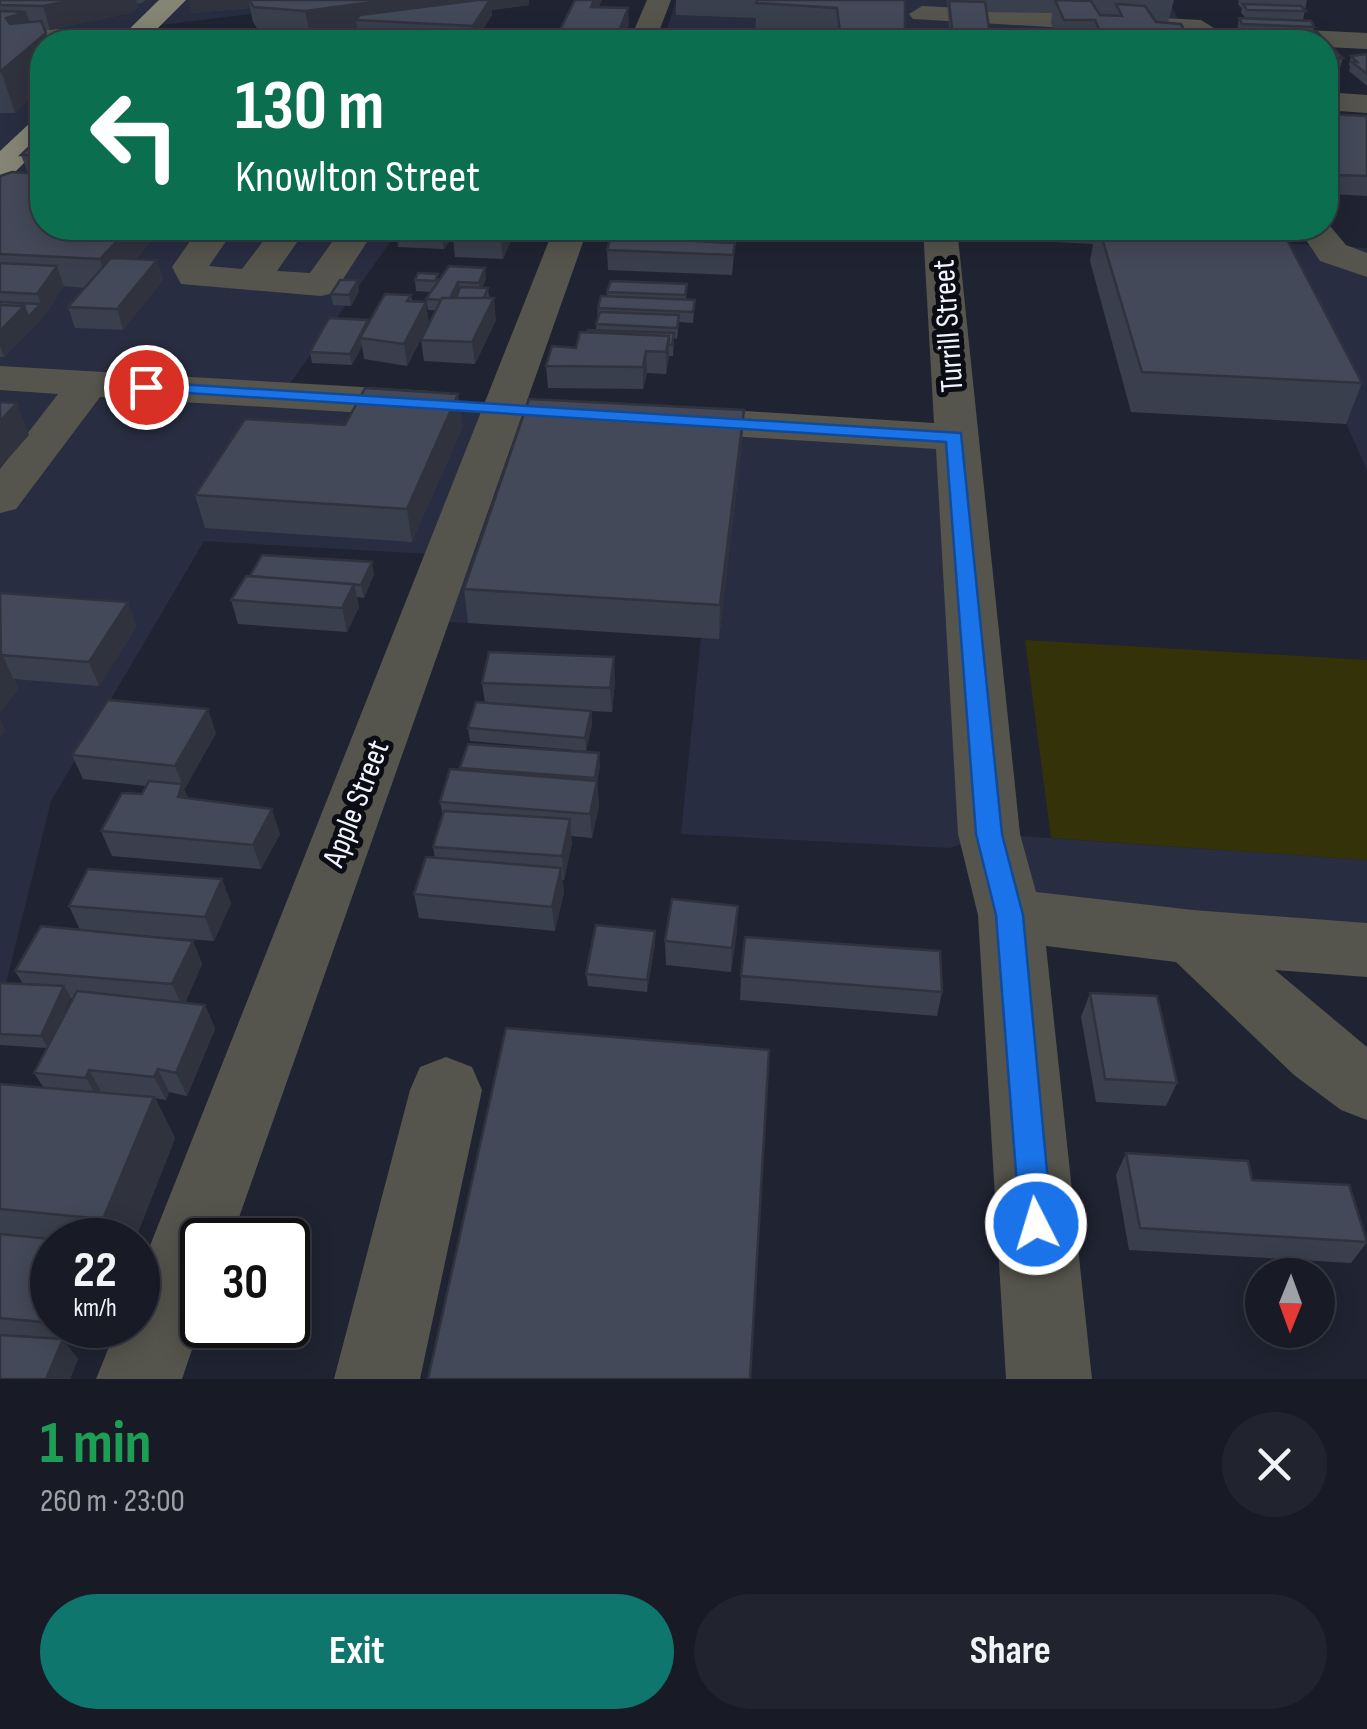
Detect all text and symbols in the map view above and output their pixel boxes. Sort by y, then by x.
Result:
text: 130 m [235,65,384,149]
icon: left [70,70,200,200]
text: Knowlton Street [235,150,480,205]
street label: Turrill Street [924,258,973,394]
pin [104,345,189,430]
icon: arrive [119,360,174,415]
street label: Apple Street [314,735,398,873]
position arrow [984,1172,1088,1276]
speed limit sign: 30 [180,1218,310,1348]
text: 22 [73,1241,117,1301]
north arrow [1245,1258,1335,1348]
map controls [1245,1258,1335,1348]
text: km/h [73,1293,117,1324]
text: 1 min [40,1408,152,1480]
button: close [1222,1412,1327,1517]
text: 260 m · 23:00 [40,1482,185,1521]
button: Exit [40,1594,674,1709]
button: Share [694,1594,1327,1709]

